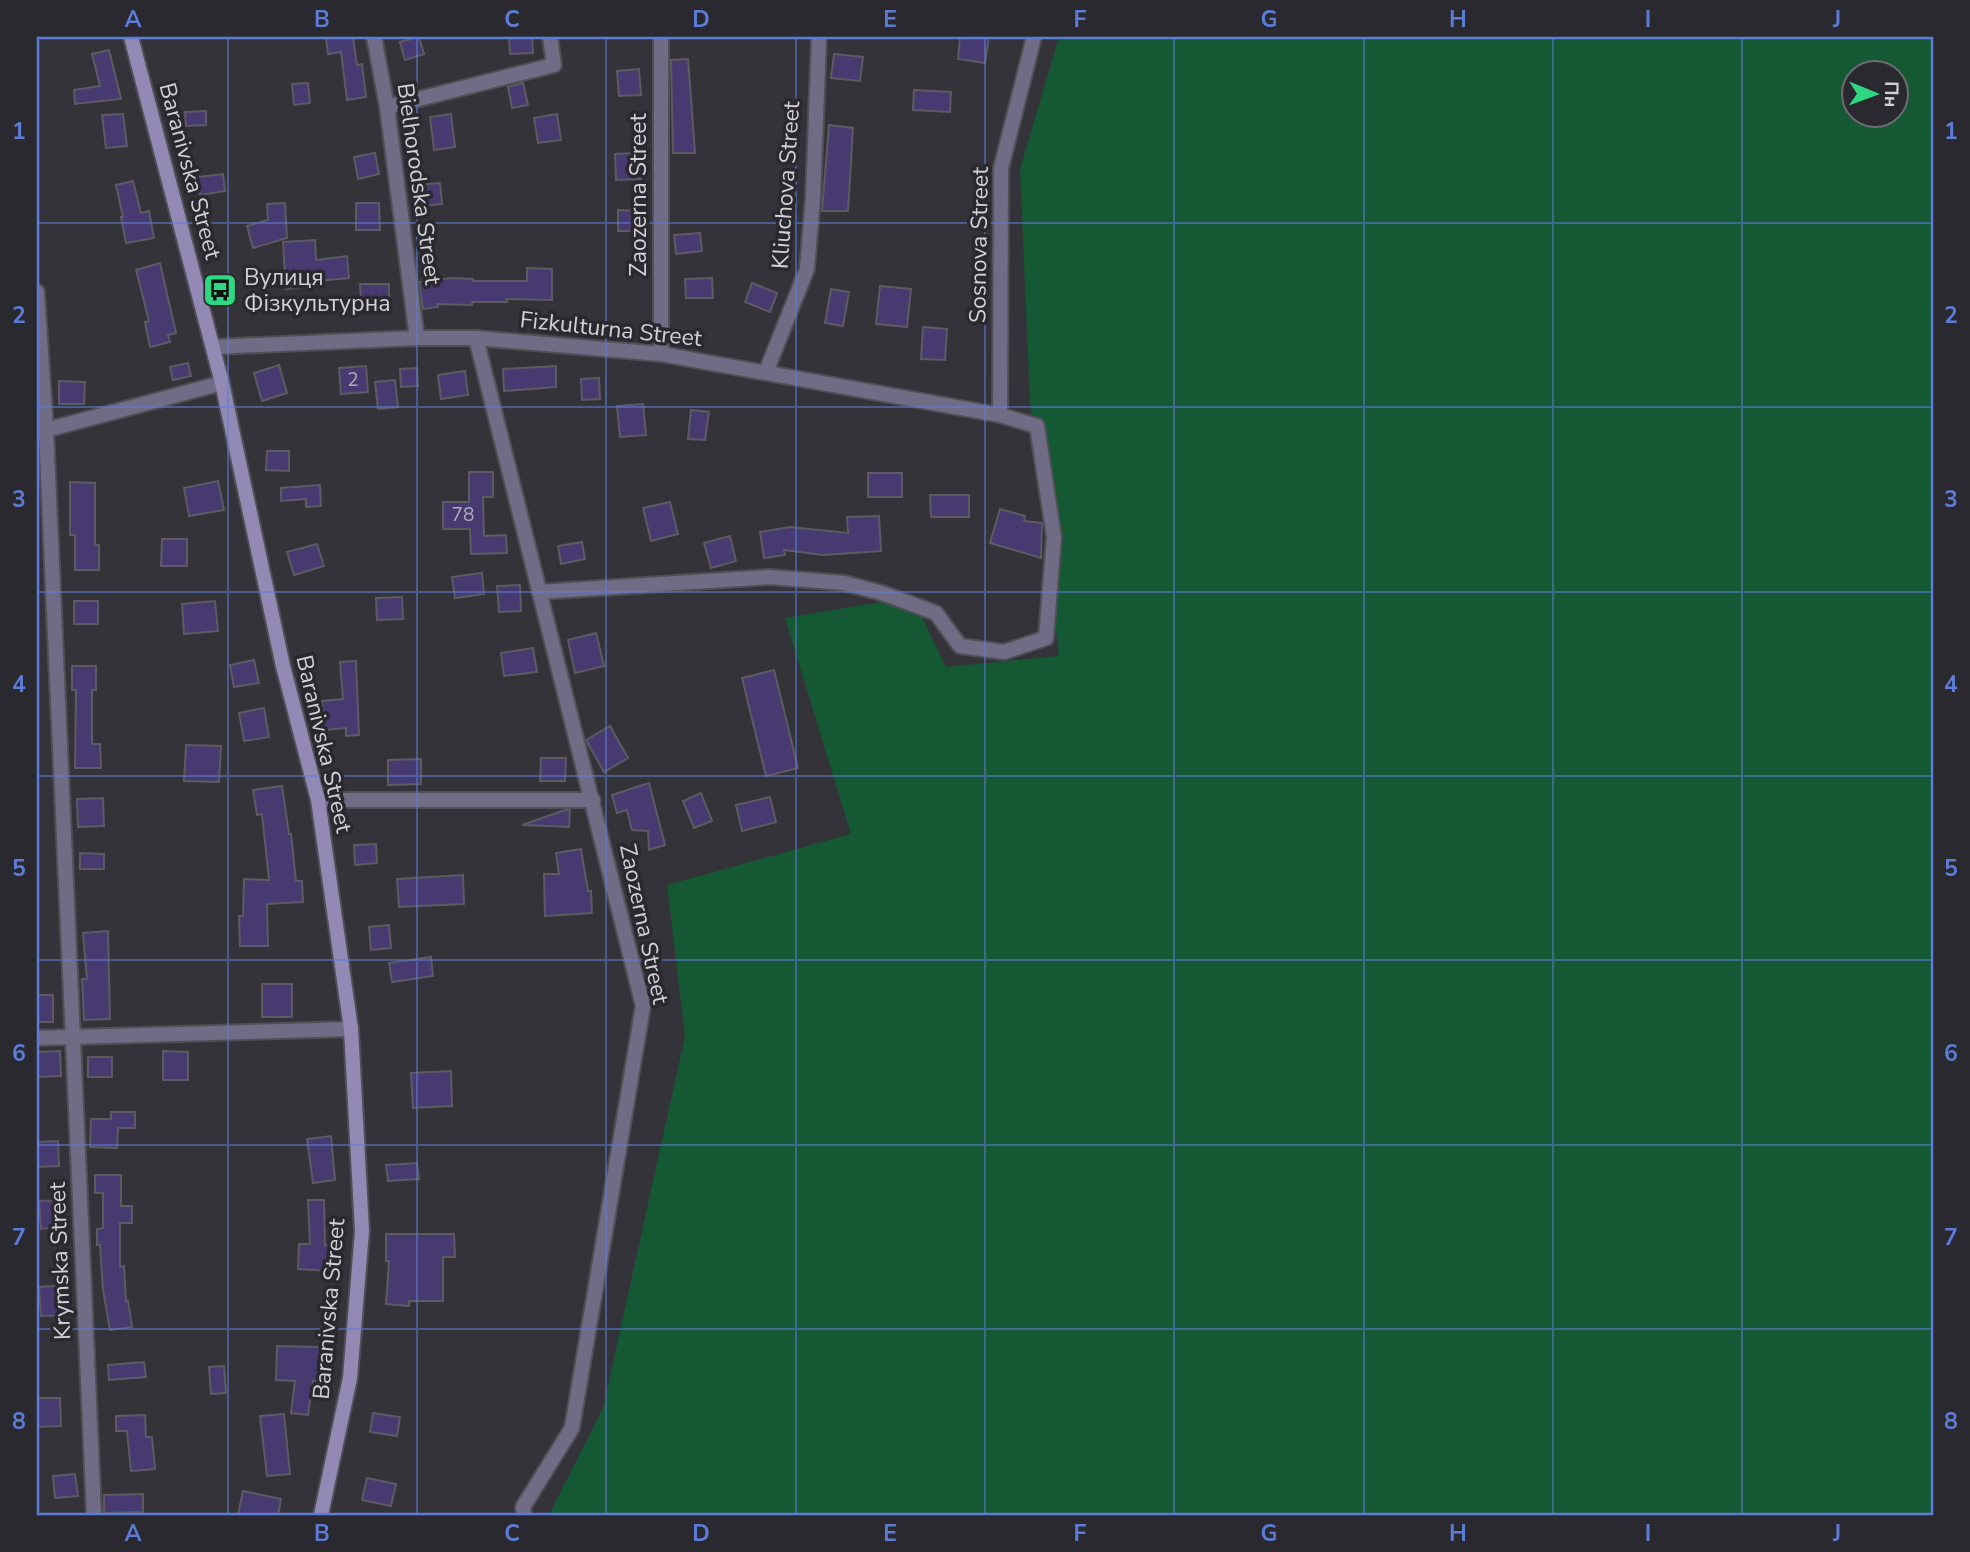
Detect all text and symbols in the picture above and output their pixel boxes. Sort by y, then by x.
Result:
text: A [124,4,142,35]
text: B [314,4,330,35]
text: C [504,4,520,35]
text: D [692,4,710,35]
text: E [883,4,897,35]
text: F [1074,4,1087,35]
text: G [1261,4,1277,35]
text: H [1449,4,1467,35]
text: I [1645,4,1651,35]
text: J [1832,4,1841,35]
north arrow [1840,60,1910,130]
street label: Baranivska Street [152,79,229,264]
street label: Bielhorodska Street [389,81,449,288]
text: Пн [1878,81,1904,108]
street label: Kliuchova Street [765,99,807,270]
street label: Zaozerna Street [623,113,654,276]
text: 1 [12,116,26,147]
text: 1 [1944,116,1958,147]
street label: Sosnova Street [962,166,996,323]
place label: Вулиця Фізкультурна [244,262,391,319]
bus stop icon: Вулиця Фізкультурна [201,271,239,309]
text: 2 [12,300,26,331]
text: 2 [1944,300,1958,331]
street label: Fizkulturna Street [519,304,704,354]
house number: 2 [347,367,359,393]
text: 3 [12,484,26,515]
text: 3 [1944,484,1958,515]
house number: 78 [452,502,474,528]
street label: Baranivska Street [288,652,360,837]
text: 4 [12,669,26,700]
text: 4 [1944,669,1958,700]
street label: Zaozerna Street [612,841,676,1008]
text: 5 [12,853,26,884]
text: 5 [1944,853,1958,884]
text: 6 [12,1038,26,1069]
text: 6 [1944,1038,1958,1069]
street label: Krymska Street [42,1181,78,1341]
street label: Baranivska Street [306,1216,352,1401]
text: 7 [12,1222,26,1253]
text: 7 [1944,1222,1958,1253]
text: 8 [12,1406,26,1437]
text: 8 [1944,1406,1958,1437]
text: A [124,1518,142,1549]
text: B [314,1518,330,1549]
text: C [504,1518,520,1549]
text: D [692,1518,710,1549]
text: E [883,1518,897,1549]
text: F [1074,1518,1087,1549]
text: G [1261,1518,1277,1549]
text: H [1449,1518,1467,1549]
text: I [1645,1518,1651,1549]
text: J [1832,1518,1841,1549]

